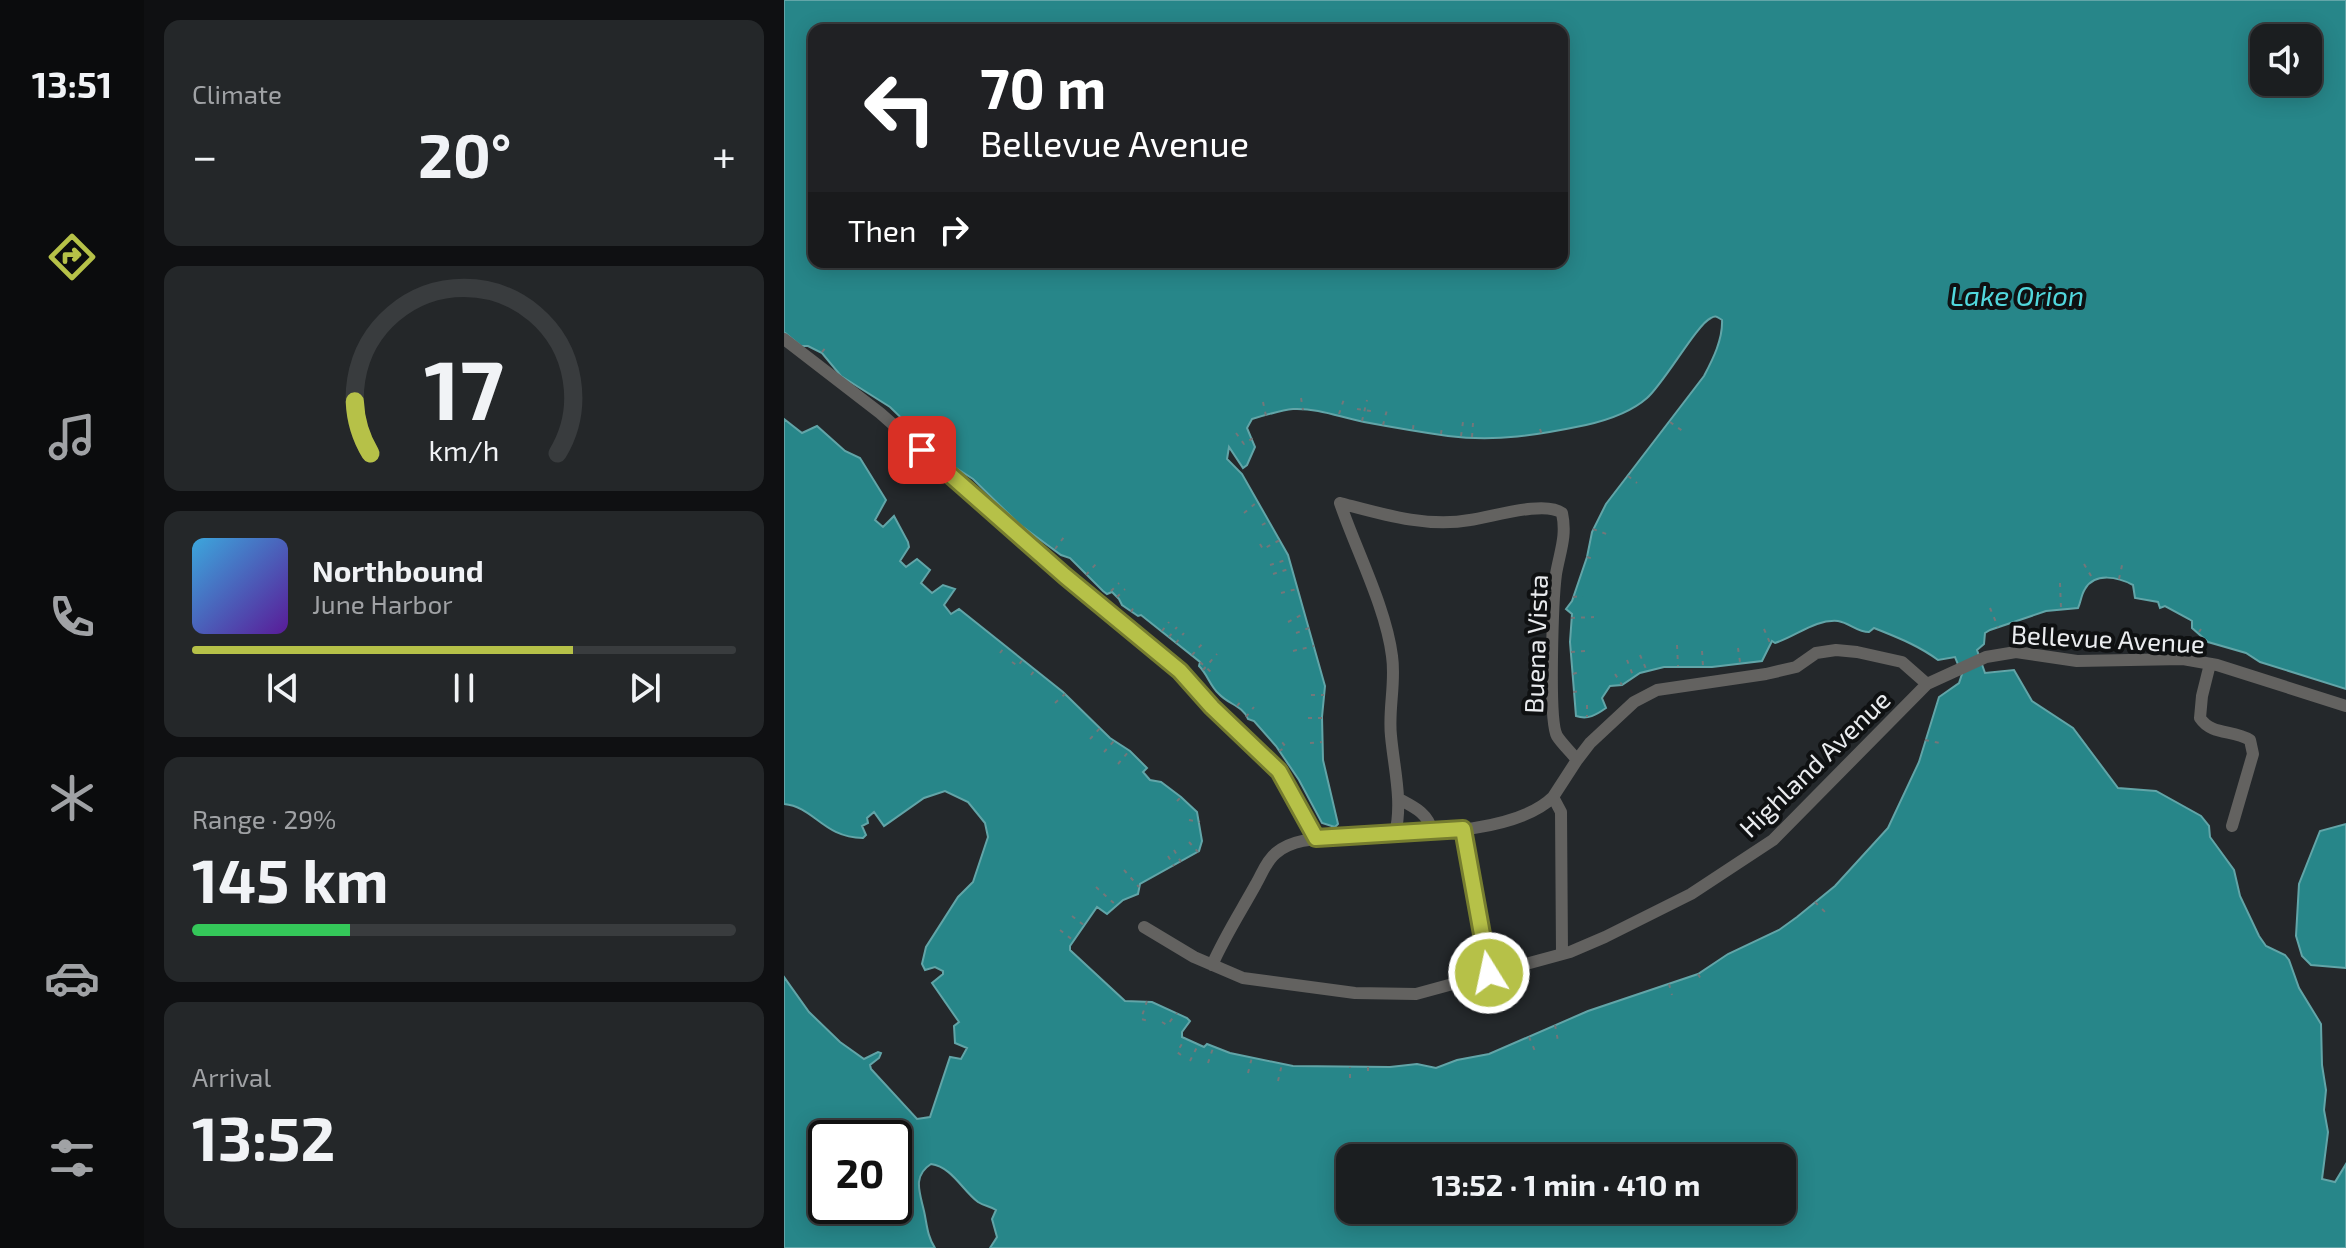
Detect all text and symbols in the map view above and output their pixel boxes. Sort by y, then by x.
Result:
map controls [2250,24,2322,96]
button: sound [2250,24,2322,96]
text: 70 m [980,53,1106,120]
icon: left [848,56,952,160]
text: 13:51 [32,62,112,105]
text: Climate [192,78,282,109]
text: 20° [418,118,511,190]
text: Bellevue Avenue [980,121,1249,164]
text: − [192,128,218,181]
text: + [712,128,736,181]
icon: right [932,208,976,252]
text: Then [848,212,916,248]
icon: directions [44,229,100,285]
water label: Lake Orion [1950,278,2084,312]
text: 17 [424,337,504,437]
icon: music [44,409,100,465]
pin [888,416,956,484]
icon: arrive [900,428,944,472]
text: km/h [429,433,499,468]
text: Northbound [312,552,484,588]
street label: Buena Vista [1517,574,1553,714]
text: June Harbor [312,588,453,619]
icon: phone [44,589,100,645]
street label: Bellevue Avenue [2010,617,2206,659]
icon: previous [261,666,305,710]
icon: pause [442,666,486,710]
icon: next [623,666,667,710]
street label: Highland Avenue [1732,683,1896,843]
icon: climate [44,770,100,826]
text: Range · 29% [192,803,336,834]
text: 145 km [192,843,389,915]
position arrow [1447,931,1531,1015]
icon: car [44,950,100,1006]
text: Arrival [192,1061,271,1092]
text: 13:52 [192,1101,335,1173]
speed limit sign: 20 [808,1120,912,1224]
icon: filters [44,1130,100,1186]
text: 13:52 · 1 min · 410 m [1432,1166,1700,1202]

